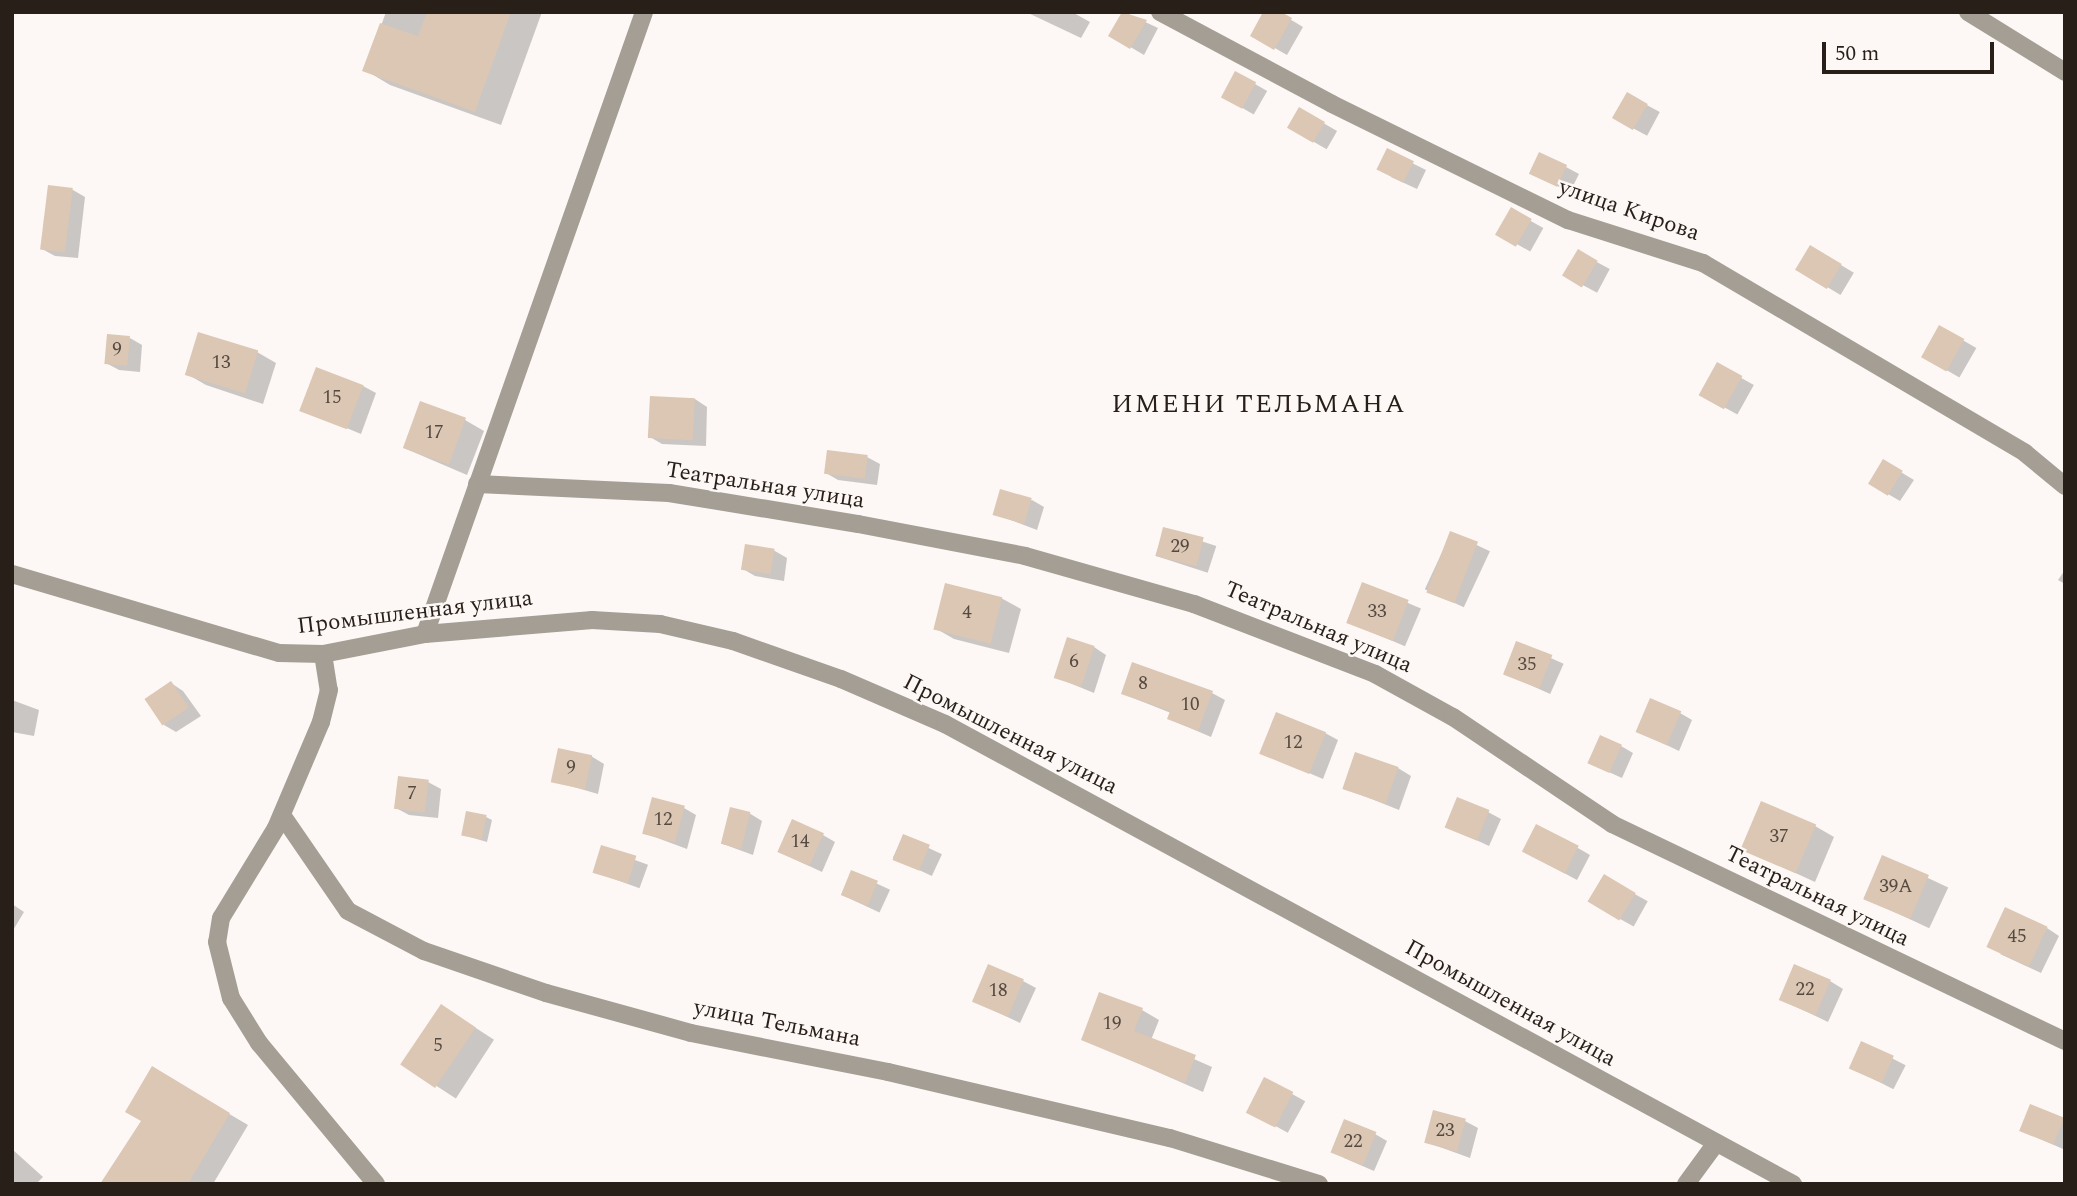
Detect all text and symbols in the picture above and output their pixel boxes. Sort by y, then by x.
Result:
scale bar [1825,28,1996,72]
text: 50 m [1835,38,1879,70]
street label: улица Кирова [1555,174,1703,248]
house number: 9 [112,339,122,361]
house number: 13 [212,352,230,374]
house number: 15 [323,387,341,409]
district label: ИМЕНИ ТЕЛЬМАНА [1113,389,1405,421]
house number: 17 [425,422,443,444]
street label: Театральная улица [664,457,866,515]
house number: 29 [1171,536,1189,558]
street label: Театральная улица [1220,576,1416,680]
street label: Промышленная улица [296,585,534,641]
house number: 33 [1368,601,1386,623]
house number: 4 [962,602,972,624]
house number: 6 [1069,651,1079,673]
house number: 35 [1518,654,1536,676]
street label: Промышленная улица [898,669,1122,801]
house number: 8 [1138,673,1148,695]
house number: 10 [1181,694,1199,716]
house number: 12 [1284,732,1302,754]
house number: 9 [566,757,576,779]
house number: 7 [407,783,417,805]
house number: 12 [654,809,672,831]
house number: 37 [1770,826,1788,848]
house number: 14 [791,831,809,853]
street label: Театральная улица [1721,841,1913,953]
house number: 39А [1879,876,1913,898]
house number: 45 [2008,926,2026,948]
street label: Промышленная улица [1400,934,1620,1074]
house number: 22 [1796,979,1814,1001]
house number: 18 [989,980,1007,1002]
street label: улица Тельмана [691,994,863,1054]
house number: 19 [1103,1013,1121,1035]
house number: 5 [433,1035,443,1057]
house number: 23 [1436,1120,1454,1142]
house number: 22 [1344,1131,1362,1153]

